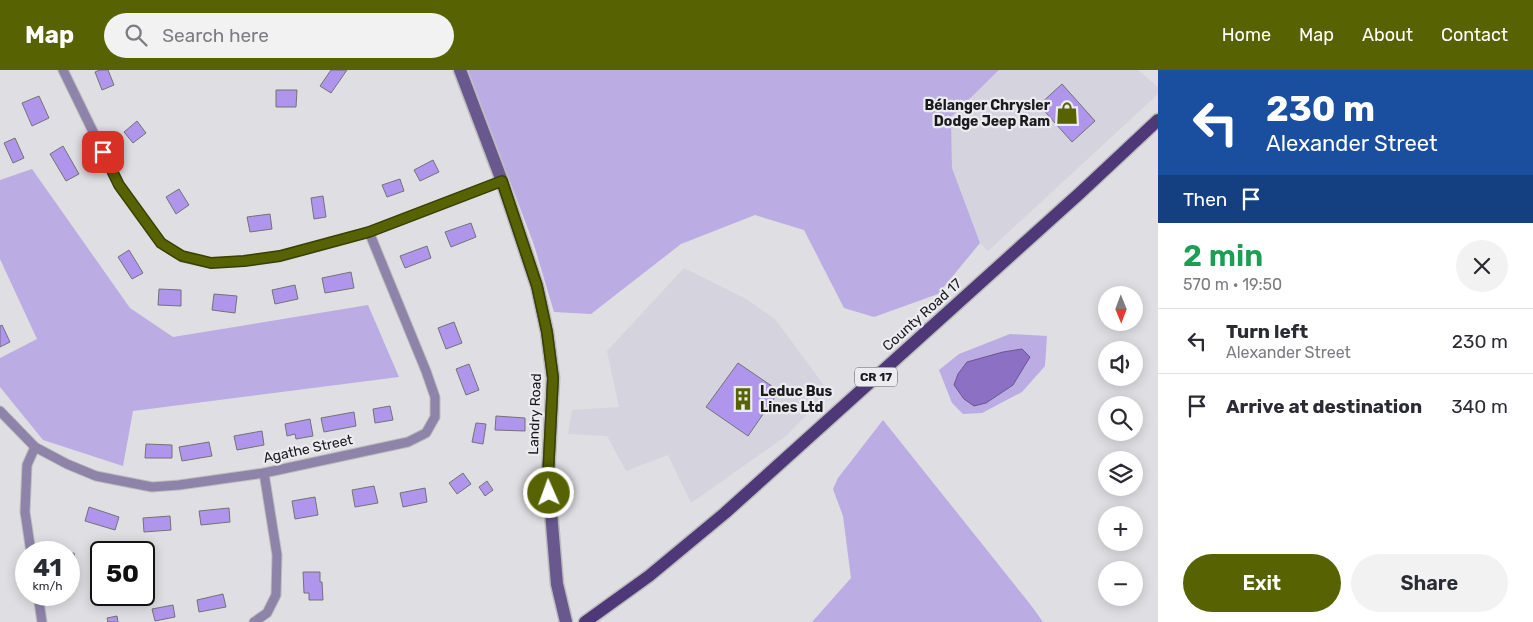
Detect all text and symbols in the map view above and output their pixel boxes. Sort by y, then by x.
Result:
search box [104,13,454,58]
text: Map [25,21,74,49]
icon: search [122,21,150,49]
text: Search here [162,24,269,47]
text: Home [1222,24,1271,46]
text: Map [1299,24,1334,46]
text: About [1362,24,1413,46]
text: Contact [1441,24,1508,46]
text: 230 m [1266,88,1375,130]
icon: left [1183,90,1248,155]
place label: Bélanger Chrysler Dodge Jeep Ram [924,97,1051,130]
shop icon: Bélanger Chrysler Dodge Jeep Ram [1054,100,1080,126]
text: Alexander Street [1266,130,1438,157]
pin [82,131,124,173]
icon: arrive [89,138,117,166]
icon: arrive [1237,185,1265,213]
text: Then [1183,188,1227,211]
text: 2 min [1183,238,1263,274]
button: close [1456,240,1508,292]
street label: County Road 17 [879,275,965,355]
text: 570 m · 19:50 [1183,275,1282,294]
north arrow [1098,286,1142,331]
map controls [1098,286,1143,606]
text: Turn left [1226,320,1308,343]
icon: left [1183,327,1211,355]
text: 230 m [1452,330,1508,353]
button: sound [1098,341,1143,386]
text: Alexander Street [1226,343,1351,362]
road number: CR 17 [855,368,897,386]
street label: Landry Road [525,373,545,455]
place label: Leduc Bus Lines Ltd [760,383,832,416]
building icon: Leduc Bus Lines Ltd [730,386,756,412]
icon: arrive [1183,392,1211,420]
text: Arrive at destination [1226,395,1422,418]
text: 340 m [1451,395,1508,418]
button: search [1098,396,1143,441]
street label: Agathe Street [262,431,355,467]
button: layers [1098,451,1143,496]
position arrow [522,466,574,518]
button: + [1098,506,1143,551]
speed limit sign: 50 [90,541,155,606]
text: 41 [33,553,62,582]
button: Exit [1183,554,1341,612]
button: Share [1351,554,1508,612]
button: − [1098,561,1143,606]
text: km/h [33,579,62,593]

